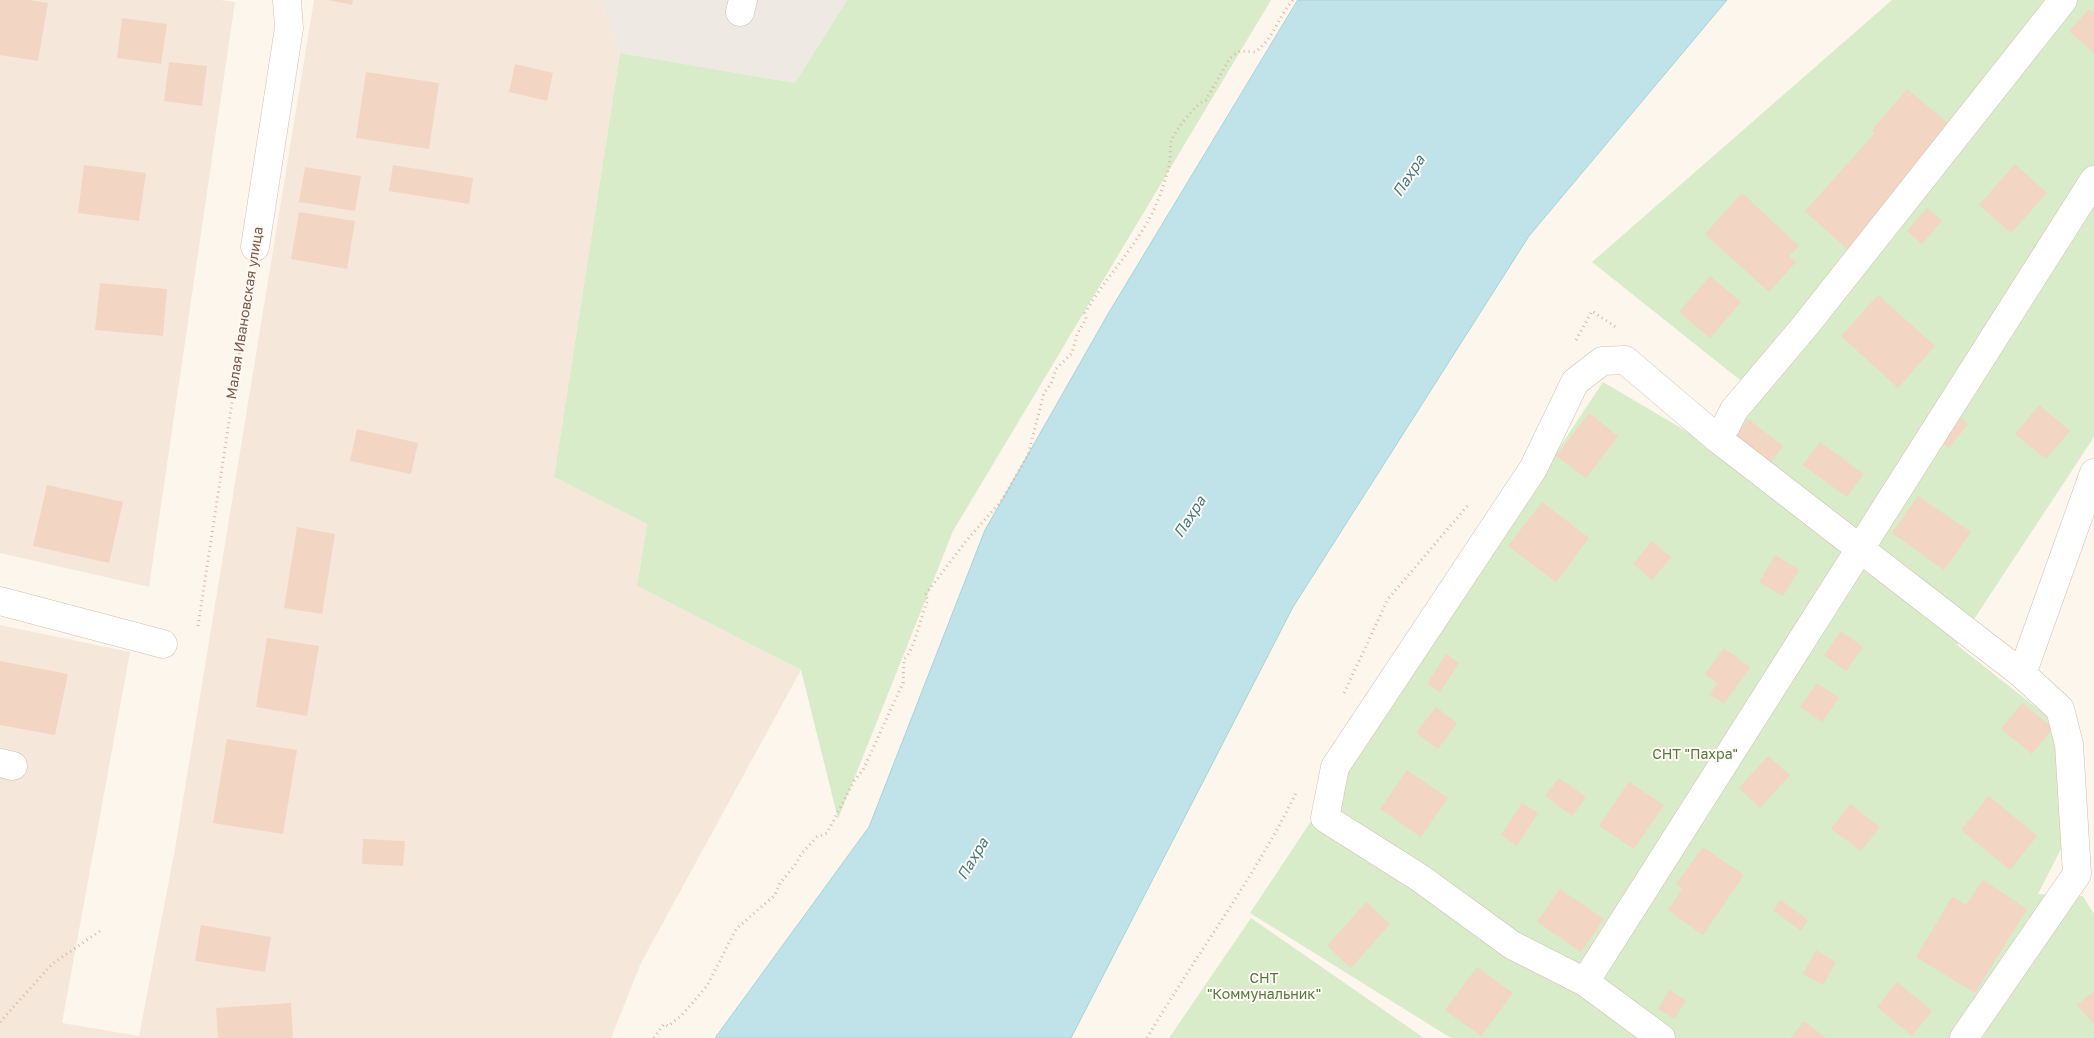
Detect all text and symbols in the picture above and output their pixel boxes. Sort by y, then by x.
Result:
water label: Пахра [1389,152,1429,200]
street label: Малая Ивановская улица [223,225,267,401]
water label: Пахра [1170,493,1210,541]
park label: СНТ "Пахра" [1652,747,1738,763]
water label: Пахра [954,835,992,883]
park label: СНТ "Коммунальник" [1207,971,1321,1004]

